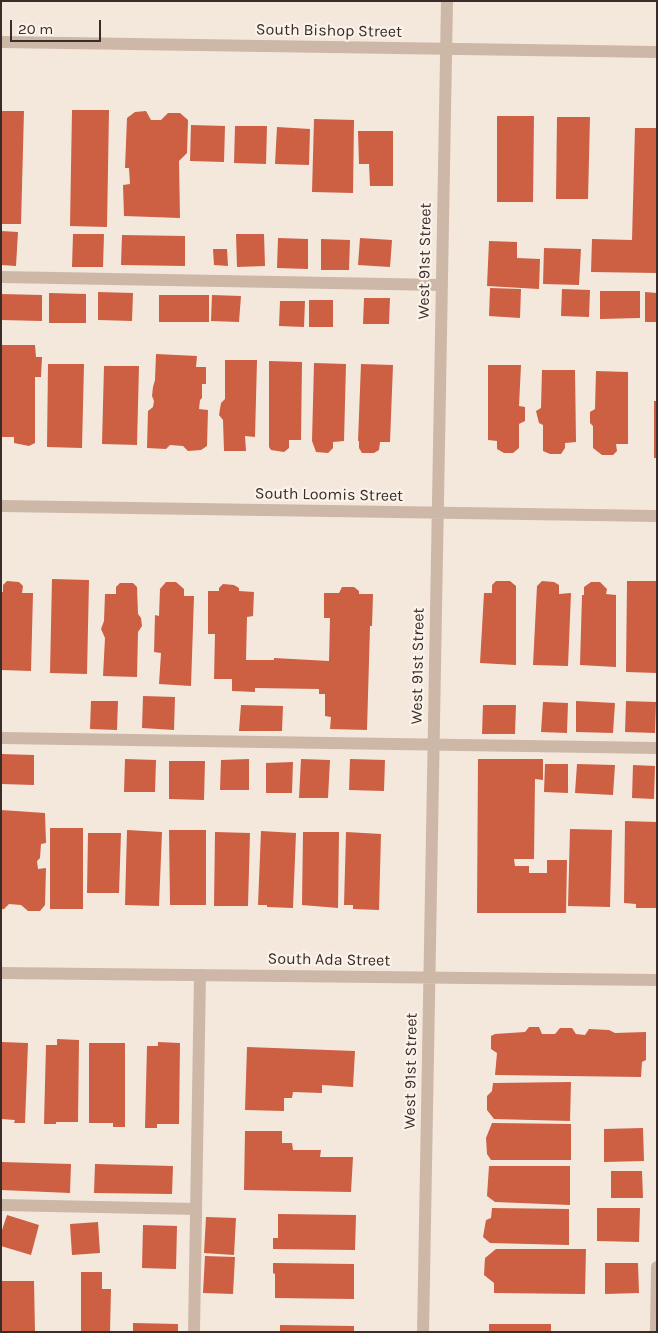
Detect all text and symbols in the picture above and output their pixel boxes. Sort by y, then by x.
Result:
scale bar [12,10,104,42]
text: 20 m [18,20,53,38]
street label: South Bishop Street [256,20,402,42]
street label: West 91st Street [414,202,436,320]
street label: South Loomis Street [255,484,403,506]
street label: West 91st Street [407,607,429,725]
street label: South Ada Street [267,949,391,971]
street label: West 91st Street [400,1012,422,1130]

